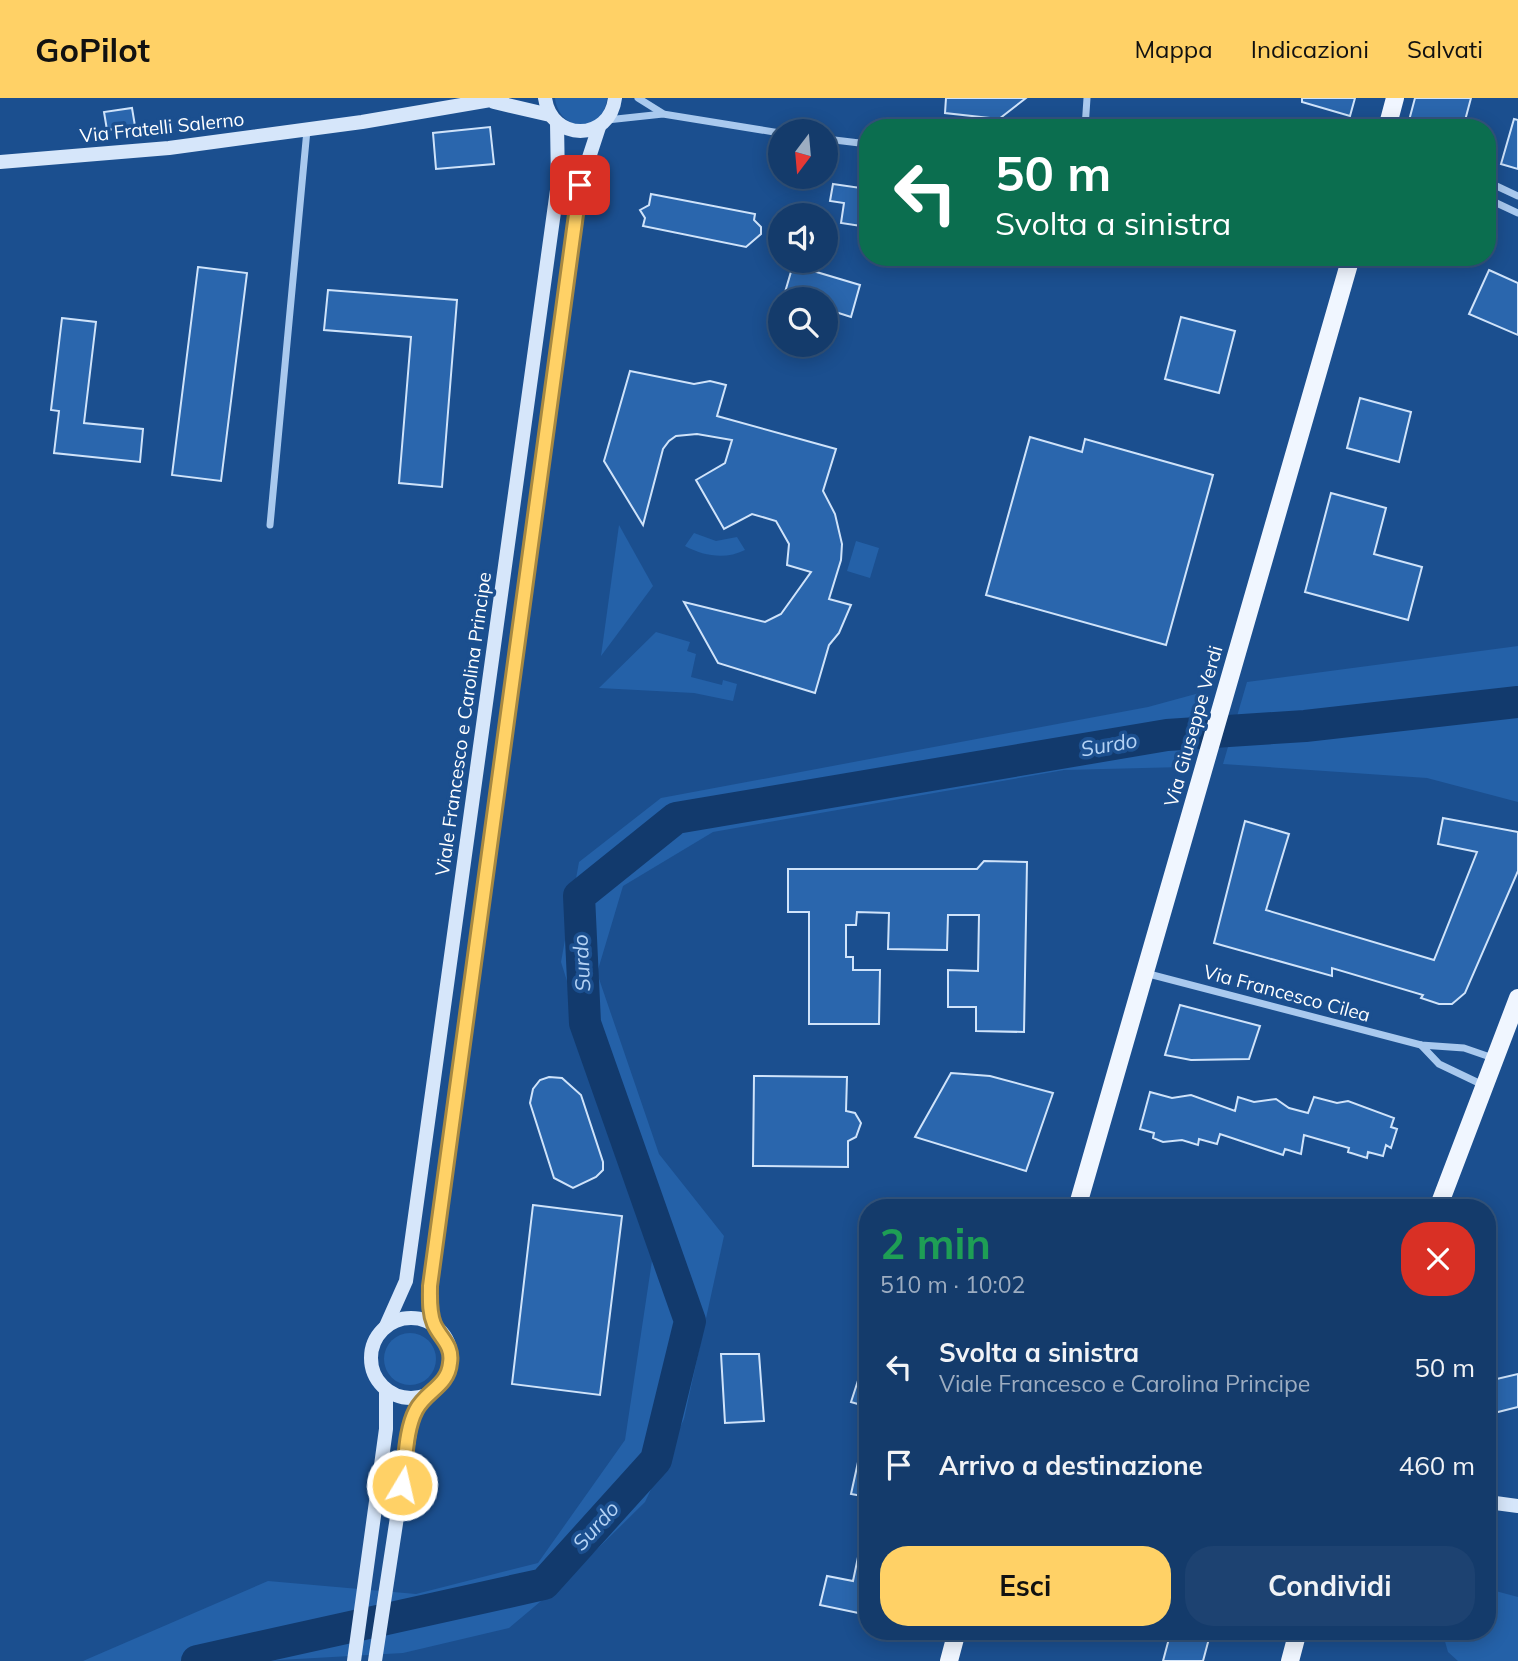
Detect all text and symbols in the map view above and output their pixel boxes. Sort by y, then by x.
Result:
text: GoPilot [35,29,150,70]
text: Mappa [1134,34,1213,64]
text: Indicazioni [1251,34,1369,64]
text: Salvati [1407,34,1483,64]
street label: Via Fratelli Salerno [79,106,245,148]
north arrow [768,119,838,189]
map controls [768,119,838,357]
text: 50 m [995,142,1111,203]
icon: left [880,147,971,238]
pin [550,155,610,215]
icon: arrive [561,166,599,204]
button: sound [768,203,838,273]
text: Svolta a sinistra [995,203,1231,243]
button: search [768,287,838,357]
street label: Viale Francesco e Carolina Principe [430,570,496,878]
street label: Via Giuseppe Verdi [1159,643,1227,809]
water label: Surdo [1078,726,1139,762]
water label: Surdo [567,934,595,992]
street label: Via Francesco Cilea [1201,959,1373,1027]
text: 2 min [880,1217,991,1270]
button: close [1401,1222,1475,1296]
text: 510 m · 10:02 [880,1270,1025,1299]
text: Svolta a sinistra [939,1336,1139,1369]
icon: left [880,1348,918,1386]
text: 50 m [1414,1351,1475,1384]
text: Viale Francesco e Carolina Principe [939,1369,1310,1398]
icon: arrive [880,1446,918,1484]
position arrow [365,1448,439,1522]
text: Arrivo a destinazione [939,1449,1203,1482]
text: 460 m [1399,1449,1475,1482]
water label: Surdo [566,1495,624,1555]
button: Esci [880,1546,1171,1626]
button: Condividi [1185,1546,1475,1626]

